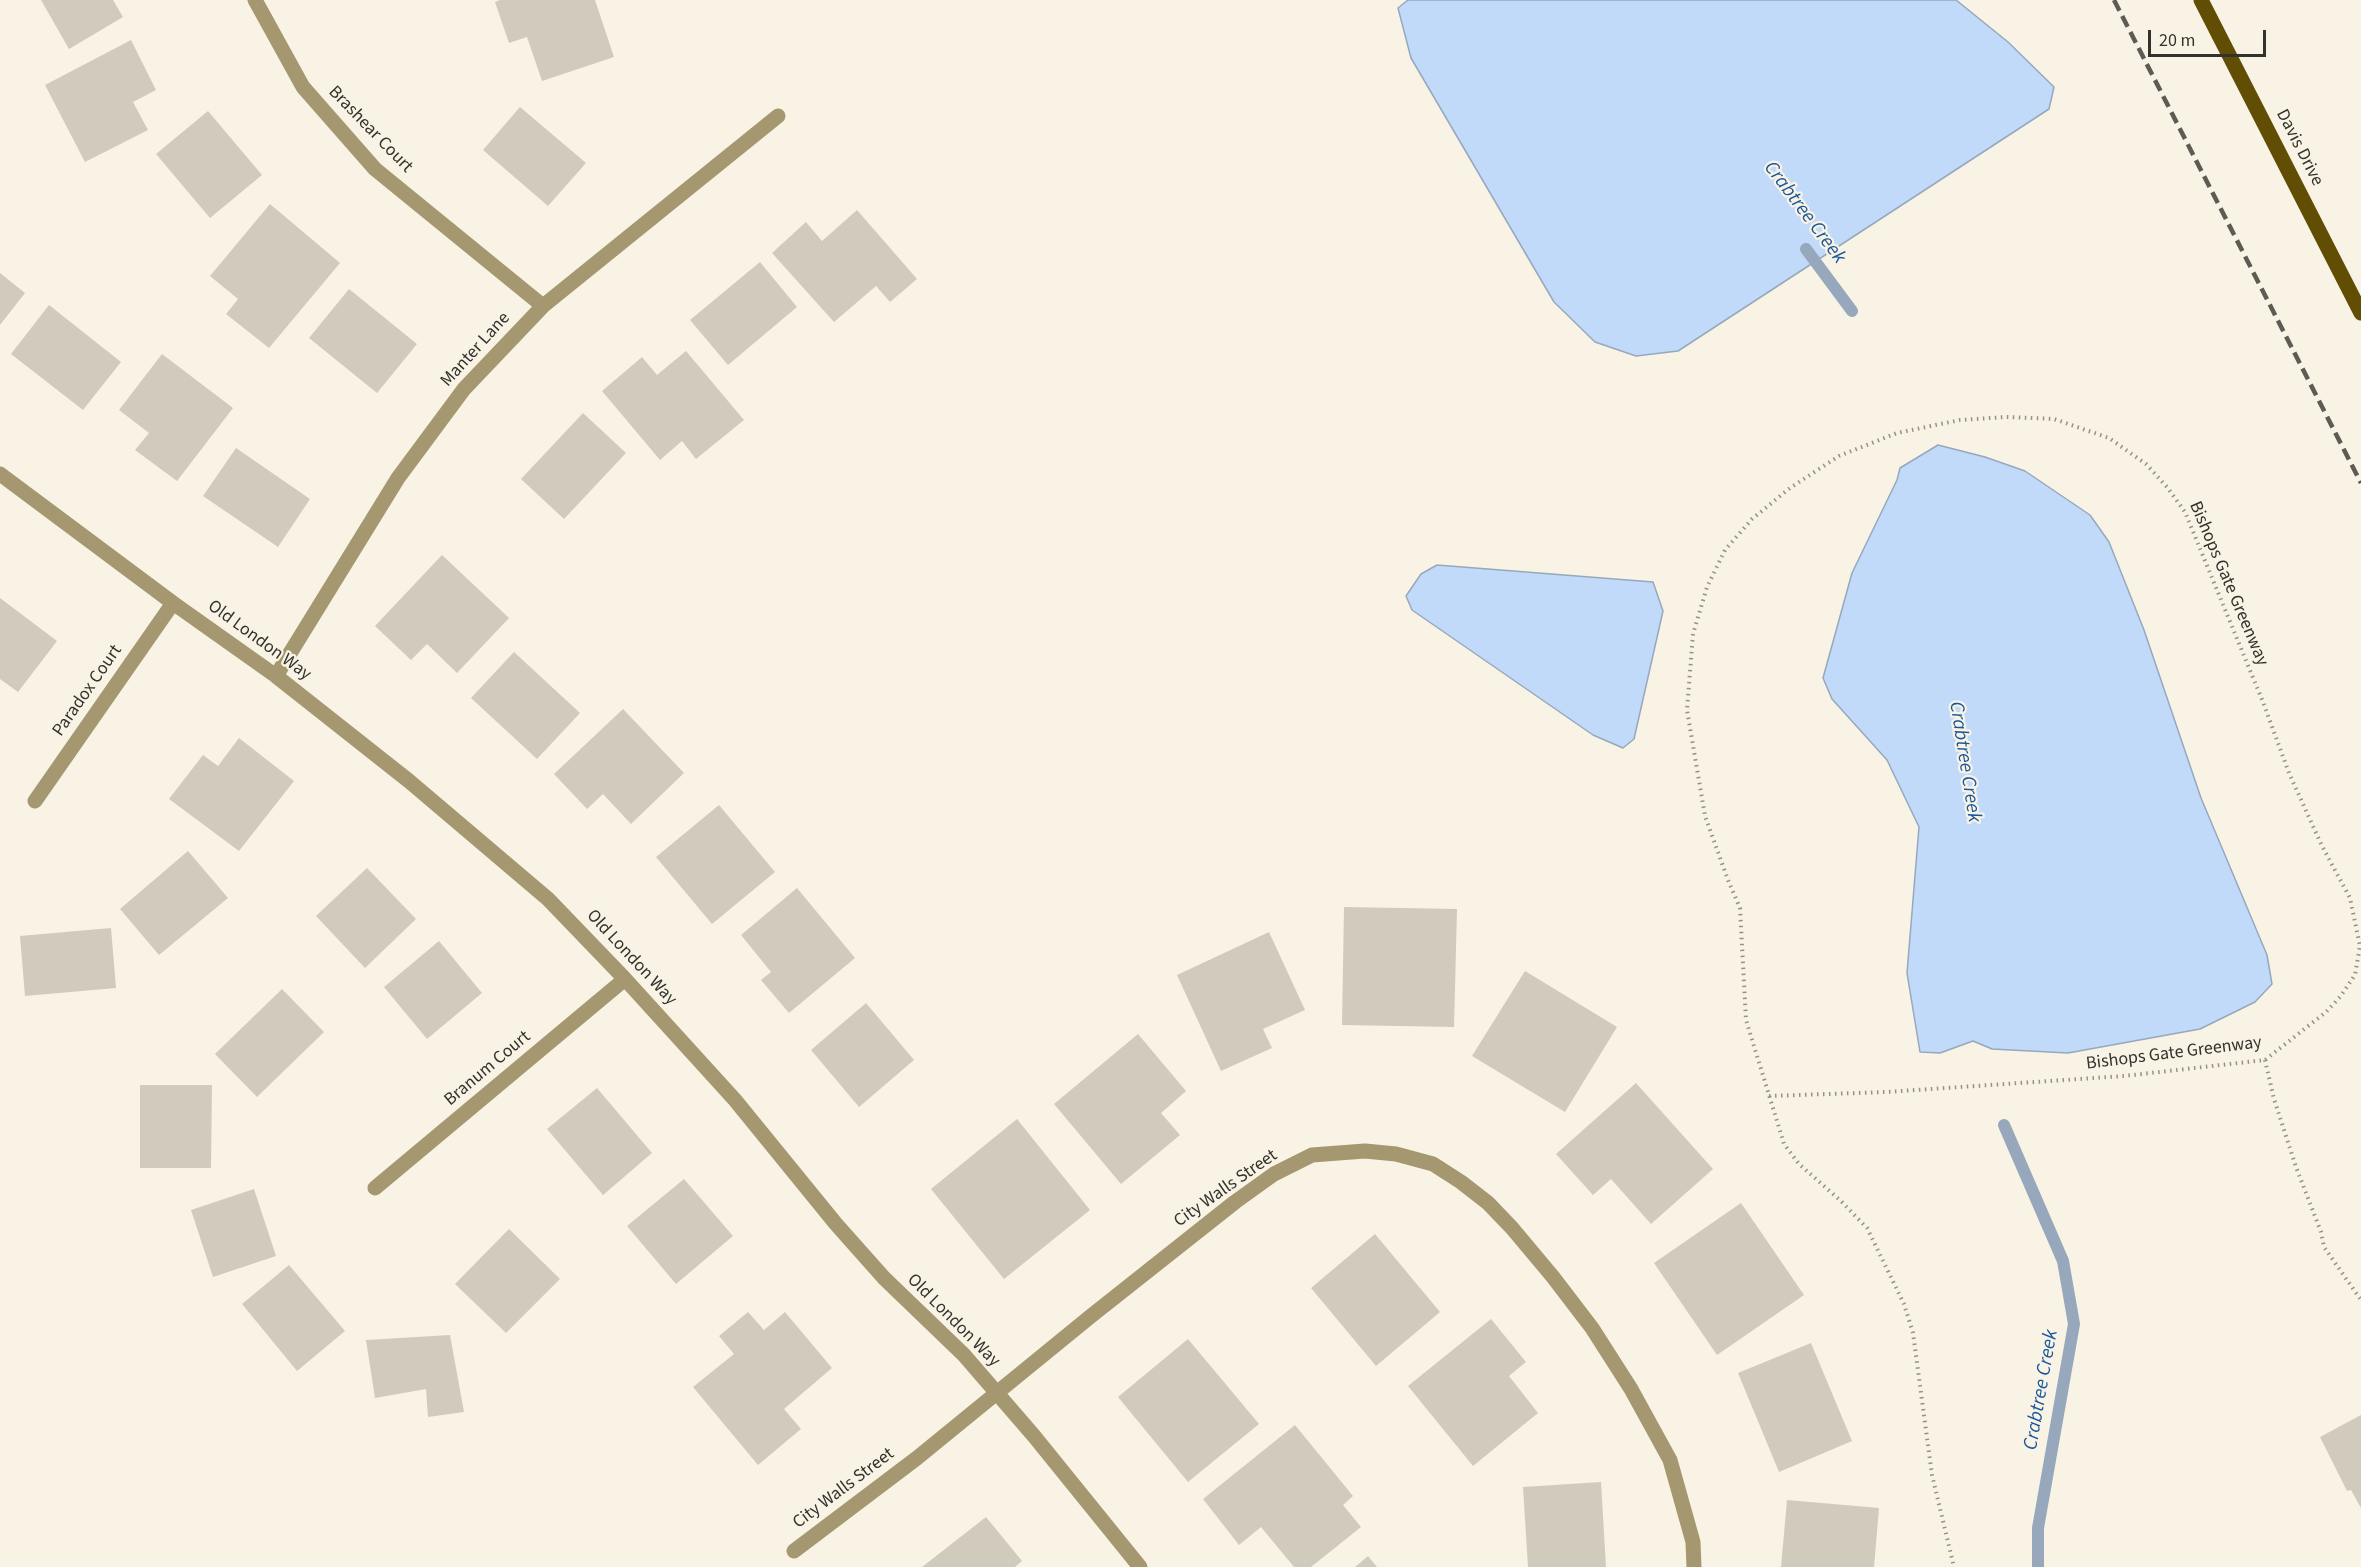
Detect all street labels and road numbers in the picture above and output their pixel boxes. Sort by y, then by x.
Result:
street label: Brashear Court [323,82,417,178]
street label: Davis Drive [2271,106,2327,190]
street label: Manter Lane [437,308,515,392]
street label: Bishops Gate Greenway [2184,498,2272,670]
street label: Old London Way [203,596,315,686]
street label: Paradox Court [49,641,127,741]
street label: Old London Way [581,906,681,1010]
street label: Branum Court [441,1027,535,1111]
street label: Bishops Gate Greenway [2085,1033,2263,1075]
street label: City Walls Street [1170,1145,1282,1233]
street label: Old London Way [902,1270,1004,1372]
street label: City Walls Street [789,1444,899,1534]

